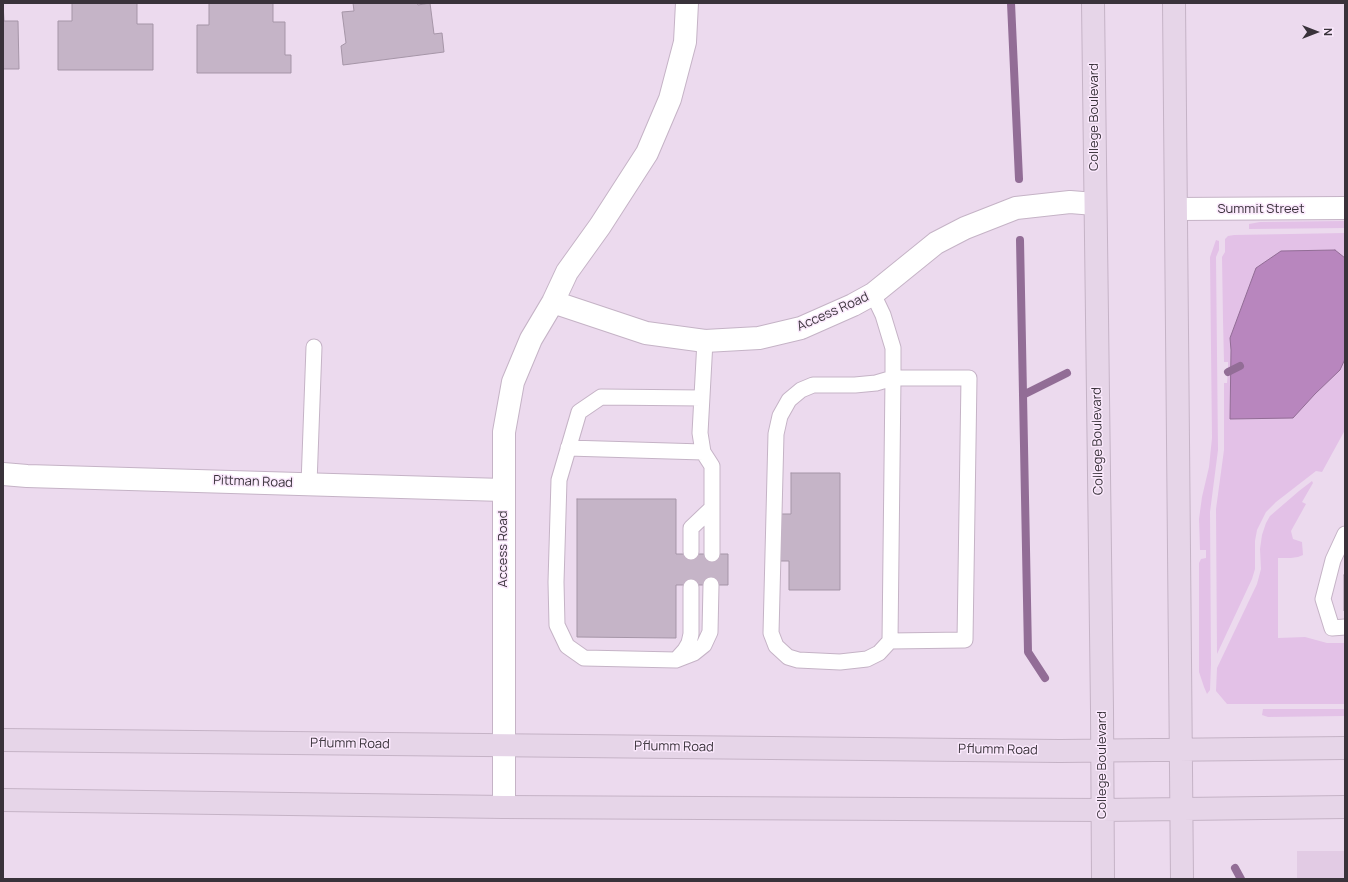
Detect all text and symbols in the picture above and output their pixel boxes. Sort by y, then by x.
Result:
north arrow [1296,12,1336,52]
text: N [1321,28,1336,36]
street label: College Boulevard [1086,63,1102,171]
street label: Summit Street [1218,201,1304,217]
street label: Access Road [795,289,871,335]
street label: College Boulevard [1089,387,1107,495]
street label: Pittman Road [213,473,293,491]
street label: Access Road [495,511,511,587]
street label: College Boulevard [1094,711,1110,819]
street label: Pflumm Road [310,736,390,752]
street label: Pflumm Road [634,739,714,755]
street label: Pflumm Road [958,742,1038,758]

